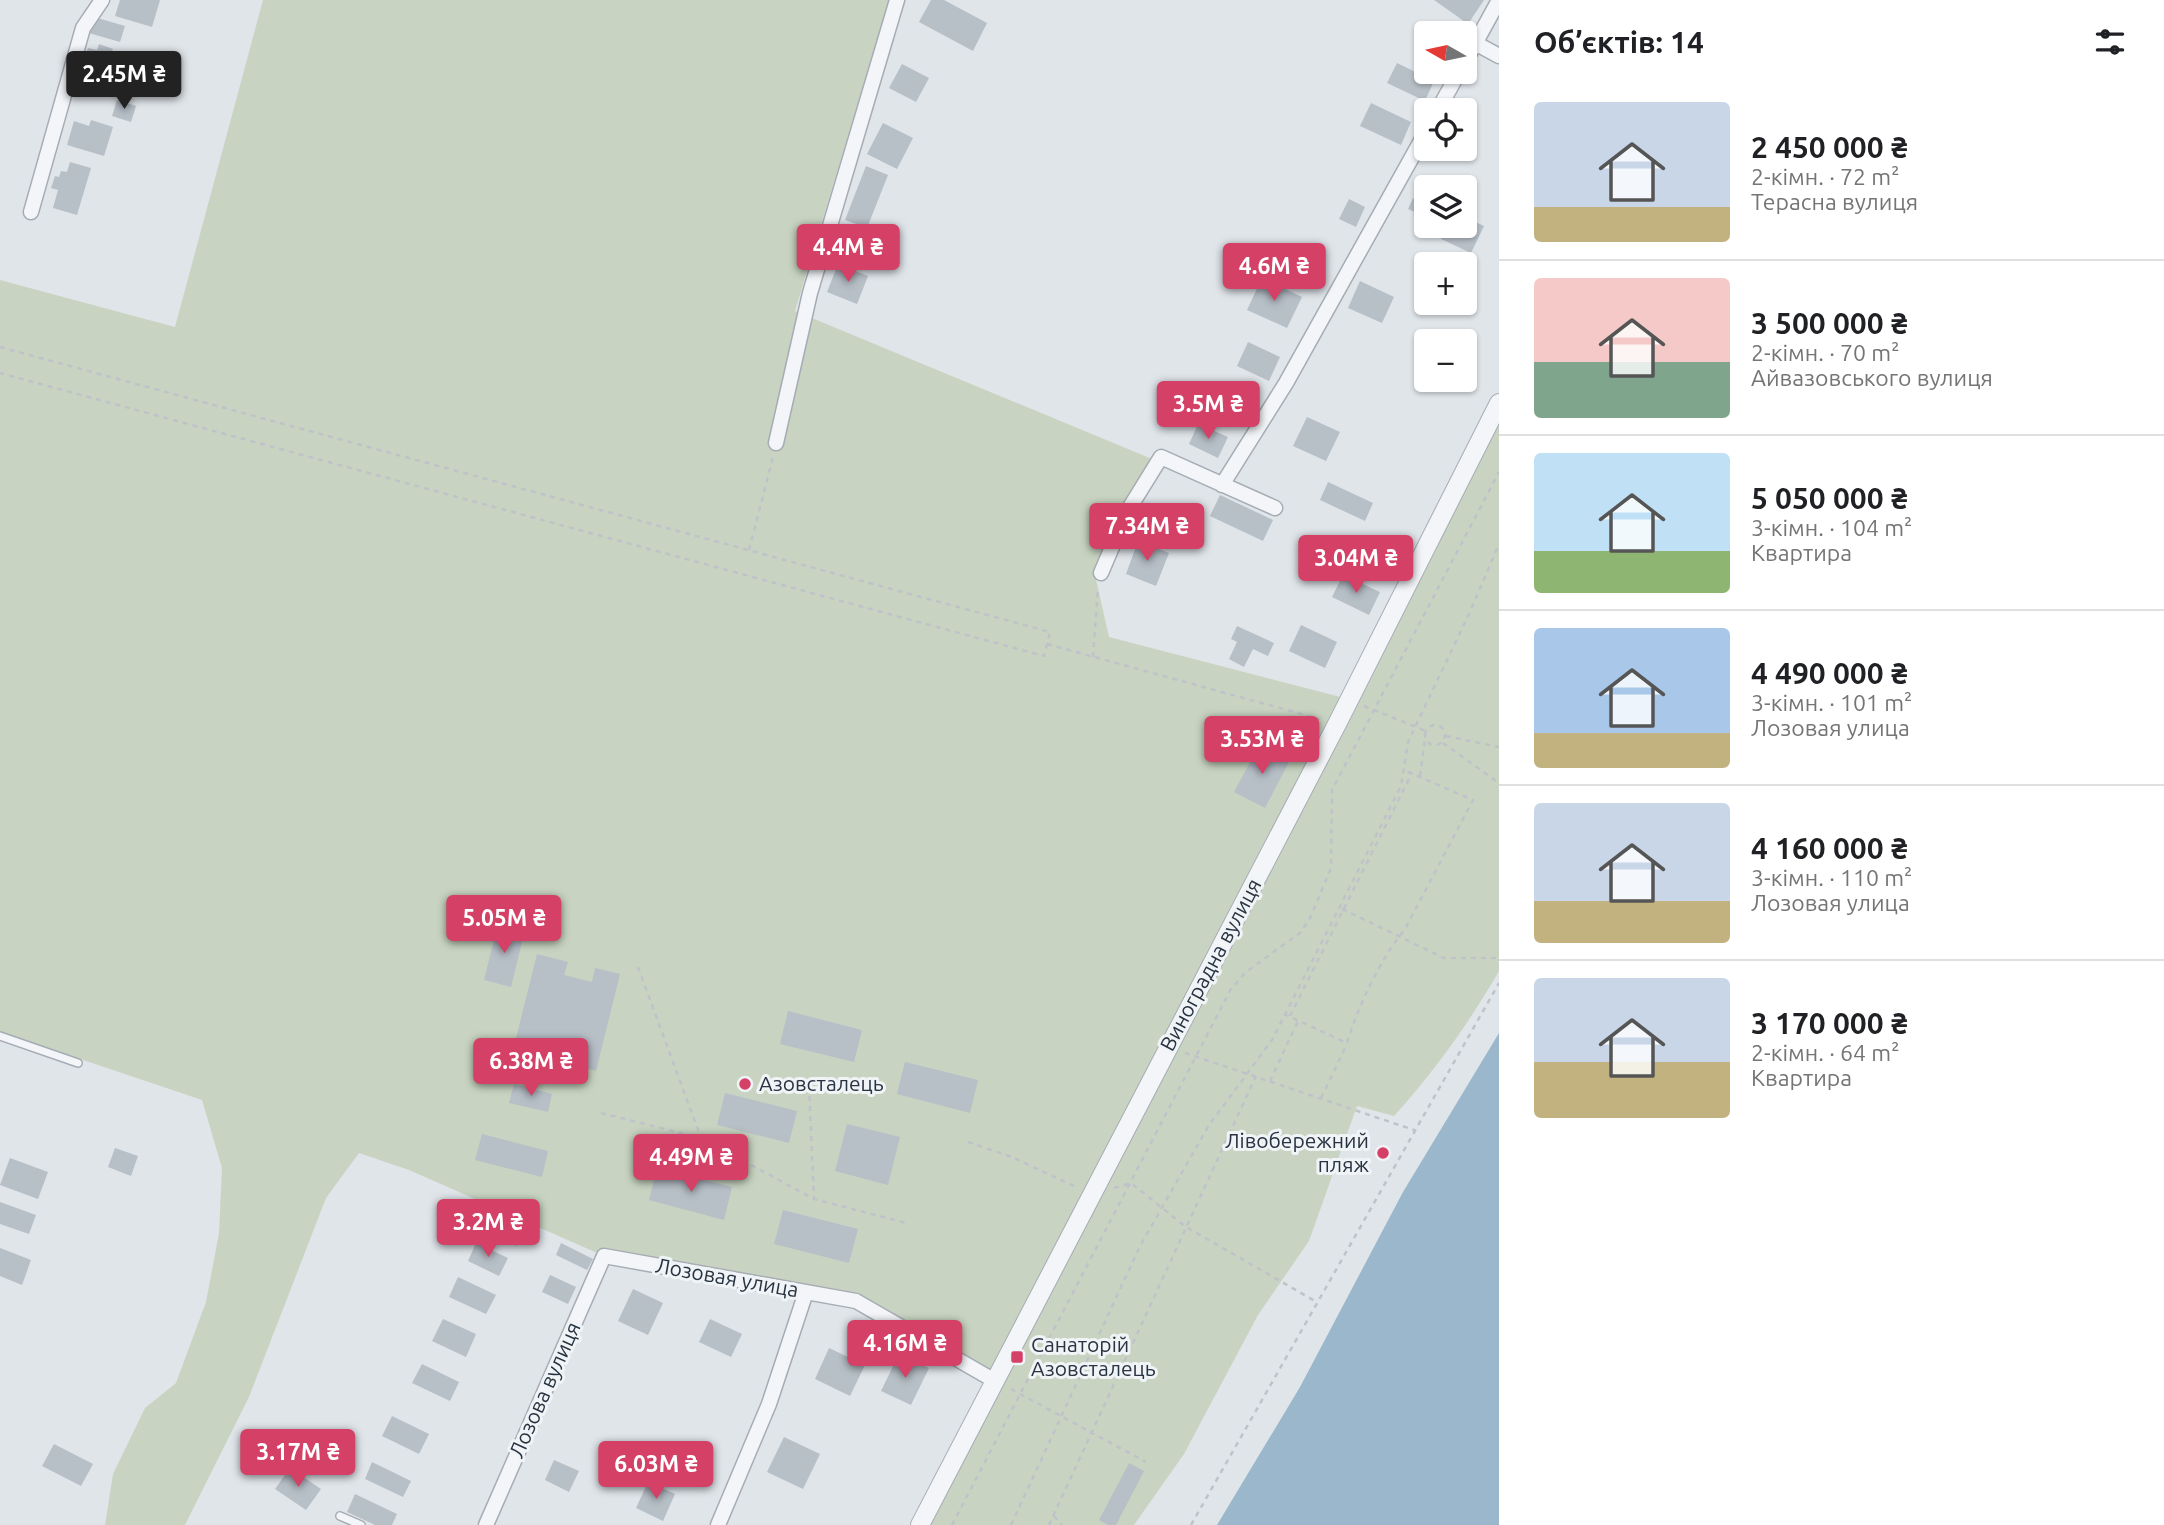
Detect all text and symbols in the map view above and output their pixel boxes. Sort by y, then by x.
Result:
north arrow [1414,21,1477,84]
map controls [1414,21,1477,392]
icon: filters [2091,23,2129,61]
text: Об’єктів: 14 [1534,25,1704,59]
pin: 2.45M ₴ [59,52,189,111]
text: 2.45M ₴ [82,61,166,86]
button: locate [1414,98,1477,161]
icon: home [1590,130,1674,214]
text: 2 450 000 ₴ [1751,130,1908,164]
text: 2-кімн. · 72 m² [1751,164,1899,189]
button: layers [1414,175,1477,238]
text: Терасна вулиця [1751,189,1918,214]
pin: 4.4M ₴ [791,224,905,284]
text: 4.4M ₴ [813,234,883,259]
pin: 4.6M ₴ [1217,244,1331,303]
button: + [1414,252,1477,315]
text: 4.6M ₴ [1239,253,1309,278]
icon: home [1590,306,1674,390]
text: 3 500 000 ₴ [1751,306,1908,340]
button: − [1414,329,1477,392]
text: 2-кімн. · 70 m² [1751,340,1899,365]
text: Айвазовського вулиця [1751,365,1993,390]
pin: 3.5M ₴ [1151,382,1265,441]
text: 3.5M ₴ [1173,391,1243,416]
icon: home [1590,481,1674,565]
text: 5 050 000 ₴ [1751,481,1908,515]
pin: 7.34M ₴ [1082,504,1212,563]
text: 7.34M ₴ [1105,513,1189,538]
text: 3-кімн. · 104 m² [1751,515,1912,540]
pin: 3.04M ₴ [1291,536,1421,595]
text: Квартира [1751,540,1852,565]
text: 3.04M ₴ [1314,545,1398,570]
icon: home [1590,656,1674,740]
text: 4 490 000 ₴ [1751,656,1908,690]
text: 3-кімн. · 101 m² [1751,690,1912,715]
text: Лозовая улица [1751,715,1910,740]
pin: 3.53M ₴ [1197,716,1327,776]
text: 3.53M ₴ [1220,726,1304,751]
icon: home [1590,831,1674,915]
text: 4 160 000 ₴ [1751,831,1908,865]
text: 3-кімн. · 110 m² [1751,865,1912,890]
street label: Виноградна вулиця [1155,874,1266,1055]
text: Лозовая улица [1751,890,1910,915]
pin: 5.05M ₴ [439,895,569,955]
text: 5.05M ₴ [462,905,546,930]
icon: home [1590,1006,1674,1090]
text: 3 170 000 ₴ [1751,1006,1908,1040]
pin: 6.38M ₴ [466,1038,596,1098]
text: 2-кімн. · 64 m² [1751,1040,1899,1065]
text: 6.38M ₴ [489,1048,573,1073]
text: Квартира [1751,1065,1852,1090]
place label: Азовсталець [759,1071,884,1095]
marker: Азовсталець [737,1076,753,1092]
place label: Лівобережний пляж [1225,1128,1369,1176]
pin: 4.49M ₴ [626,1134,756,1194]
text: 4.49M ₴ [649,1144,733,1169]
marker: Лівобережний пляж [1375,1145,1391,1161]
pin: 3.2M ₴ [431,1200,545,1259]
text: 3.2M ₴ [453,1209,523,1234]
street label: Лозовая улица [654,1253,801,1301]
street label: Лозова вулиця [503,1318,585,1461]
pin: 4.16M ₴ [840,1320,970,1380]
text: 4.16M ₴ [863,1330,947,1355]
place label: Санаторій Азовсталець [1031,1332,1156,1380]
marker: Санаторій Азовсталець [1009,1349,1025,1365]
pin: 3.17M ₴ [233,1430,363,1489]
text: 3.17M ₴ [256,1439,340,1464]
pin: 6.03M ₴ [591,1442,721,1501]
text: 6.03M ₴ [614,1451,698,1476]

